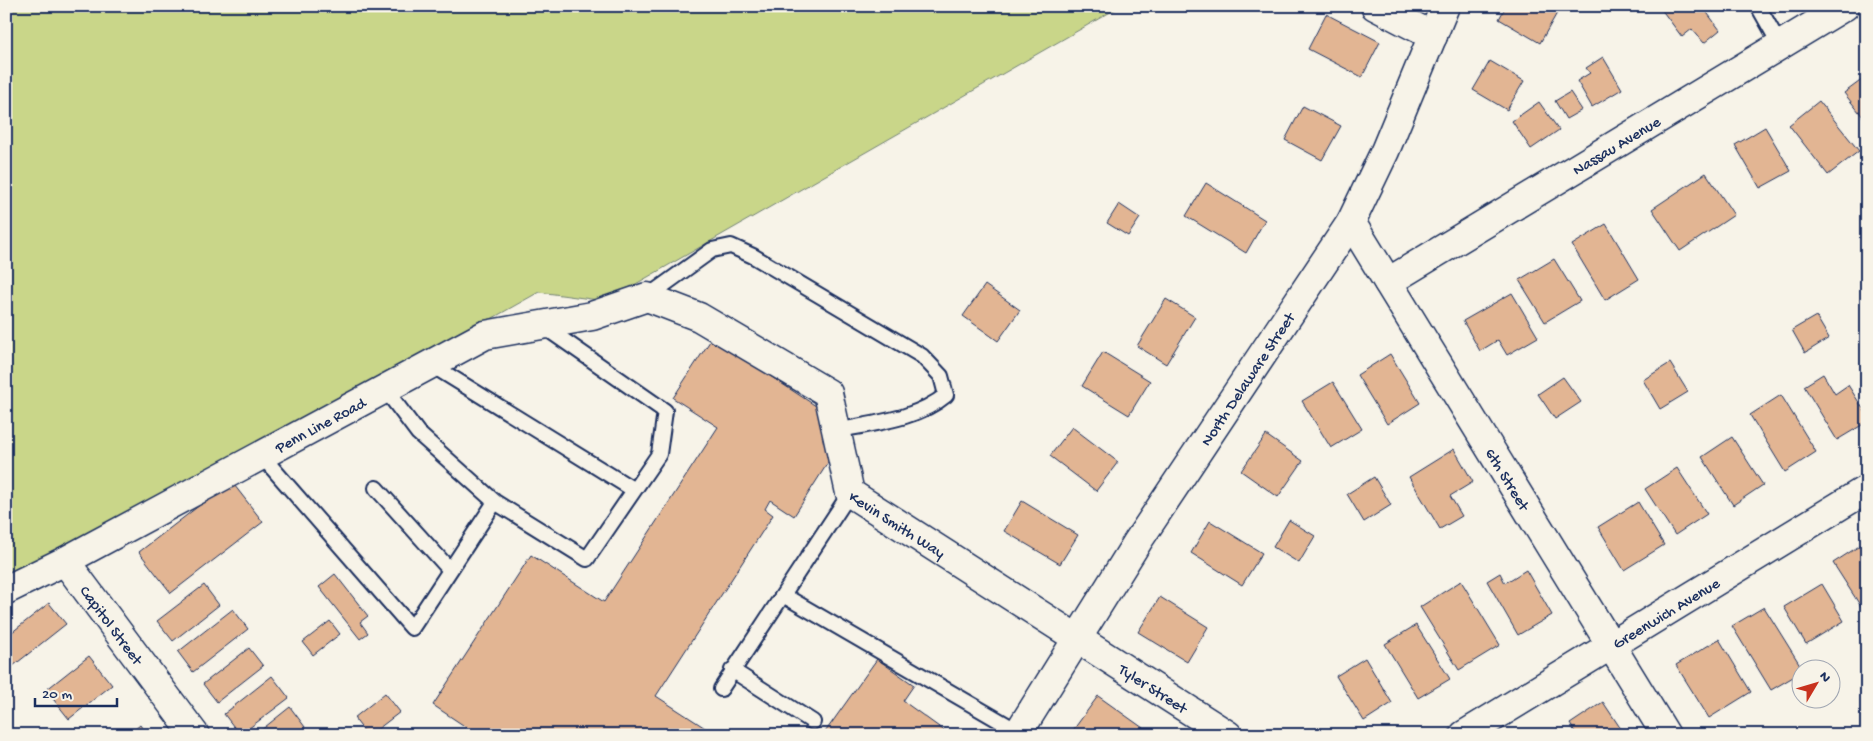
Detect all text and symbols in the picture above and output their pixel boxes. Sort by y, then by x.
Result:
street label: Nassau Avenue [1570,113,1666,181]
street label: North Delaware Street [1198,309,1301,451]
street label: Penn Line Road [272,394,371,460]
street label: 6th Street [1479,446,1533,516]
street label: Kevin Smith Way [844,489,948,564]
street label: Greenwich Avenue [1610,575,1725,655]
street label: Capitol Street [74,583,146,671]
north arrow [1790,658,1840,708]
street label: Tyler Street [1113,661,1191,720]
text: N [1815,669,1834,686]
scale bar [35,676,118,708]
text: 20 m [42,686,72,704]

